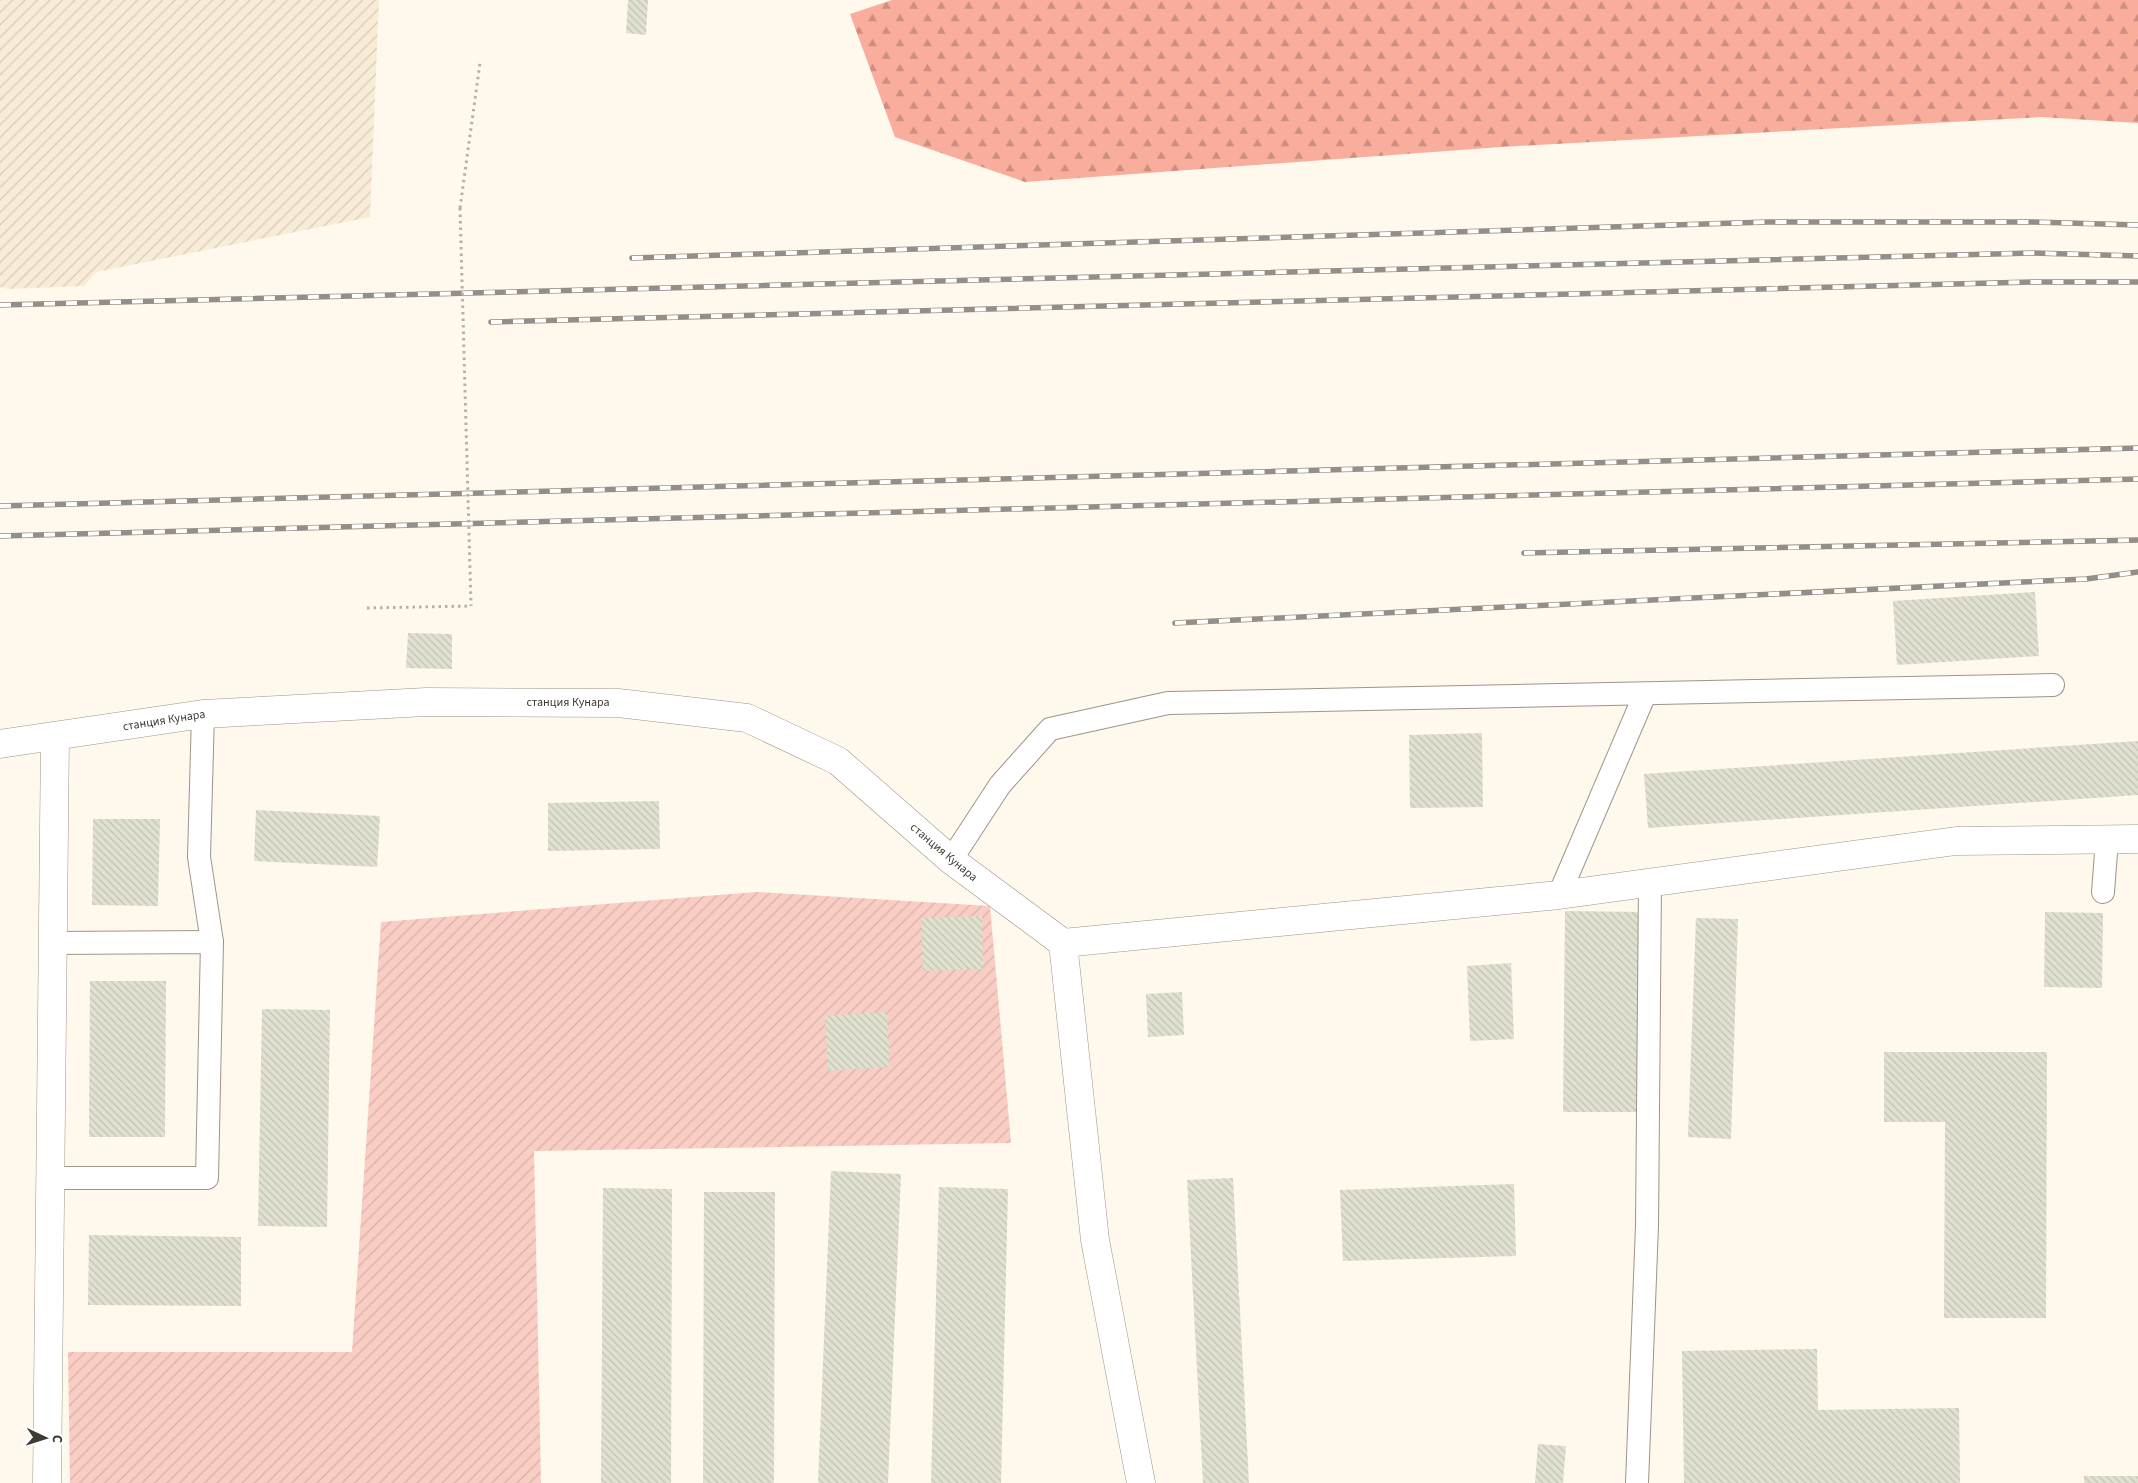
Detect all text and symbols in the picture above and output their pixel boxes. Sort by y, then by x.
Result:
street label: станция Кунара [526,694,610,711]
street label: станция Кунара [122,706,206,735]
street label: станция Кунара [906,819,981,886]
north arrow [20,1413,70,1463]
text: С [47,1434,67,1444]

